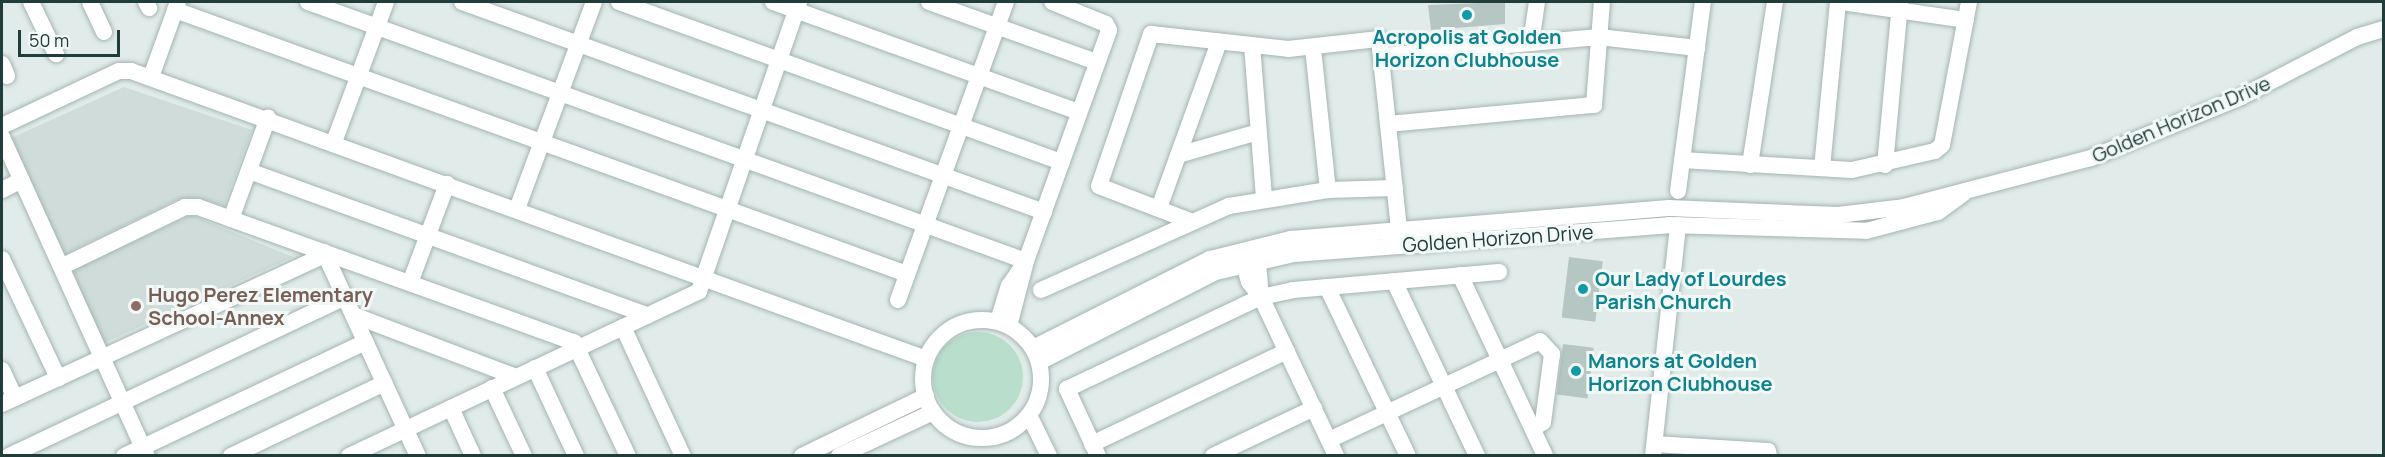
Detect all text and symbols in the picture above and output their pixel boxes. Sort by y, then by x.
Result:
marker: Acropolis at Golden Horizon Clubhouse [1460,8,1474,22]
scale bar [21,18,123,56]
place label: Acropolis at Golden Horizon Clubhouse [1372,24,1562,71]
text: 50 m [29,28,69,52]
street label: Golden Horizon Drive [2088,71,2274,167]
street label: Golden Horizon Drive [1402,219,1594,257]
place label: Our Lady of Lourdes Parish Church [1595,266,1787,313]
place label: Hugo Perez Elementary School-Annex [148,282,373,329]
marker: Our Lady of Lourdes Parish Church [1576,282,1590,296]
marker: Hugo Perez Elementary School-Annex [129,299,143,313]
place label: Manors at Golden Horizon Clubhouse [1588,348,1773,395]
marker: Manors at Golden Horizon Clubhouse [1569,364,1583,378]

